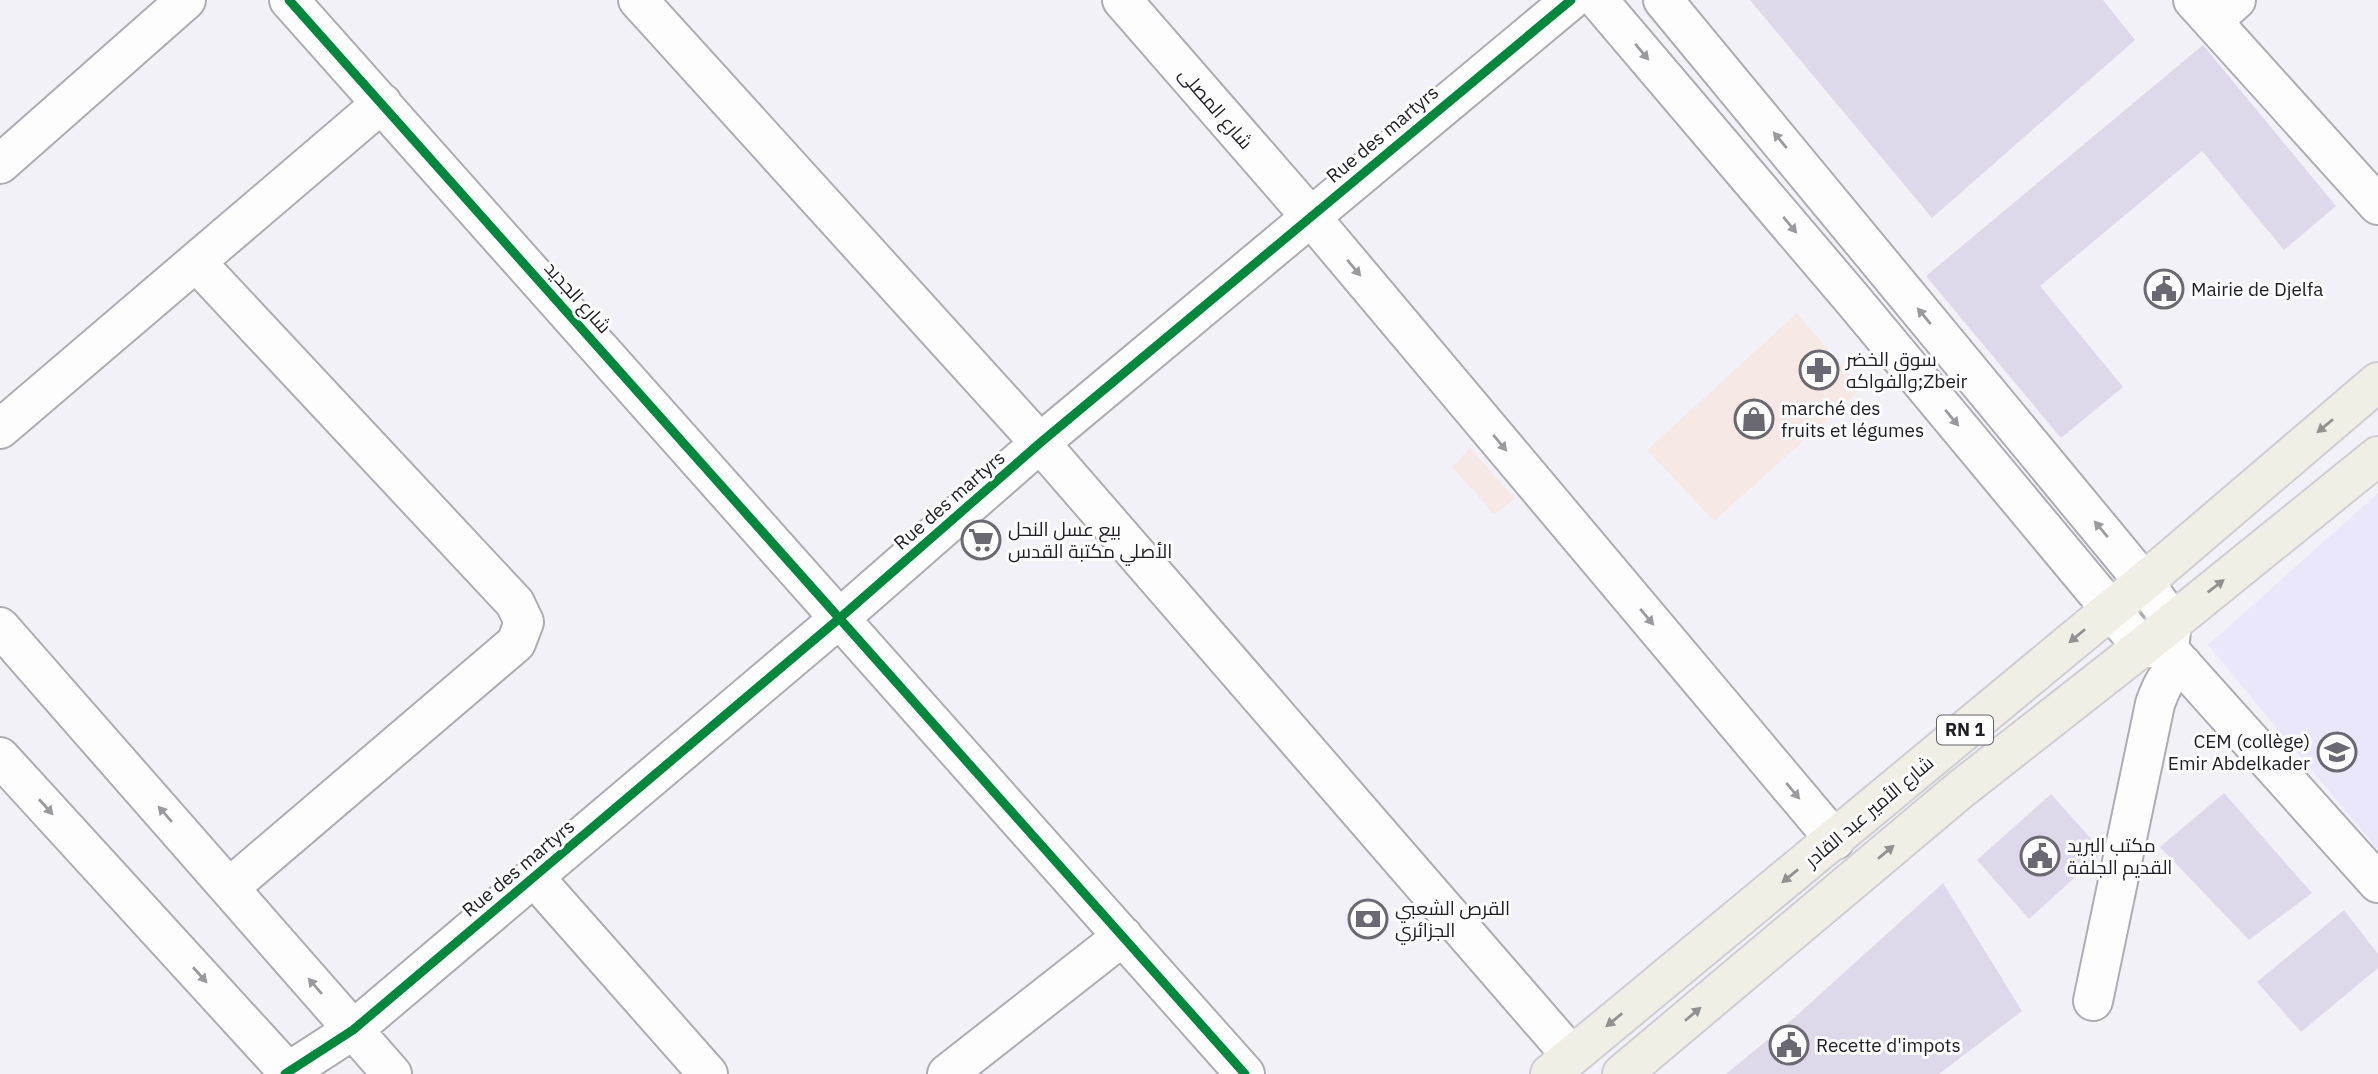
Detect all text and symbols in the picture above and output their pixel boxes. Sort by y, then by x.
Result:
one-way arrow [1634,43,1650,61]
street label: شارع المصلى [1172,62,1258,155]
street label: Rue des martyrs [1321,80,1443,188]
one-way arrow [1772,132,1787,150]
one-way arrow [1782,217,1797,234]
street label: شارع الجديد [538,256,617,339]
one-way arrow [1346,260,1361,277]
public building icon: Mairie de Djelfa [2143,268,2185,310]
place label: Mairie de Djelfa [2191,277,2323,301]
one-way arrow [1917,307,1932,325]
place label: سوق الخضر والفواكه;Zbeir [1845,347,1968,393]
pharmacy icon: سوق الخضر والفواكه;Zbeir [1798,349,1840,391]
place label: marché des fruits et légumes [1781,396,1924,442]
shop icon: marché des fruits et légumes [1733,398,1775,440]
one-way arrow [1944,409,1960,427]
one-way arrow [2317,418,2335,433]
one-way arrow [1493,433,1508,451]
street label: Rue des martyrs [889,445,1009,555]
place label: بيع عسل النحل الأصلي مكتبة القدس [1008,517,1172,566]
supermarket icon: بيع عسل النحل الأصلي مكتبة القدس [960,519,1002,561]
one-way arrow [2093,520,2108,538]
one-way arrow [2207,580,2225,594]
one-way arrow [1639,608,1654,625]
one-way arrow [2069,628,2086,643]
road number: RN 1 [1937,716,1993,744]
place label: CEM (collège) Emir Abdelkader [2168,729,2310,775]
school or university icon: CEM (collège) Emir Abdelkader [2316,731,2358,773]
street label: شارع الأمير عبد القادر [1799,750,1939,874]
one-way arrow [1785,782,1800,799]
one-way arrow [38,798,54,816]
one-way arrow [157,805,173,823]
street label: Rue des martyrs [457,814,579,922]
place label: مكتب البريد القديم الجلفة [2067,833,2172,881]
public building icon: مكتب البريد القديم الجلفة [2019,835,2061,877]
one-way arrow [1878,845,1895,860]
one-way arrow [1781,869,1799,884]
place label: القرص الشعبي الجزائري [1395,896,1510,945]
bank icon: القرص الشعبي الجزائري [1347,898,1389,940]
one-way arrow [191,966,207,983]
one-way arrow [308,977,323,994]
one-way arrow [1685,1007,1702,1022]
one-way arrow [1605,1013,1623,1028]
public building icon: Recette d'impots [1768,1024,1810,1066]
place label: Recette d'impots [1816,1033,1961,1057]

